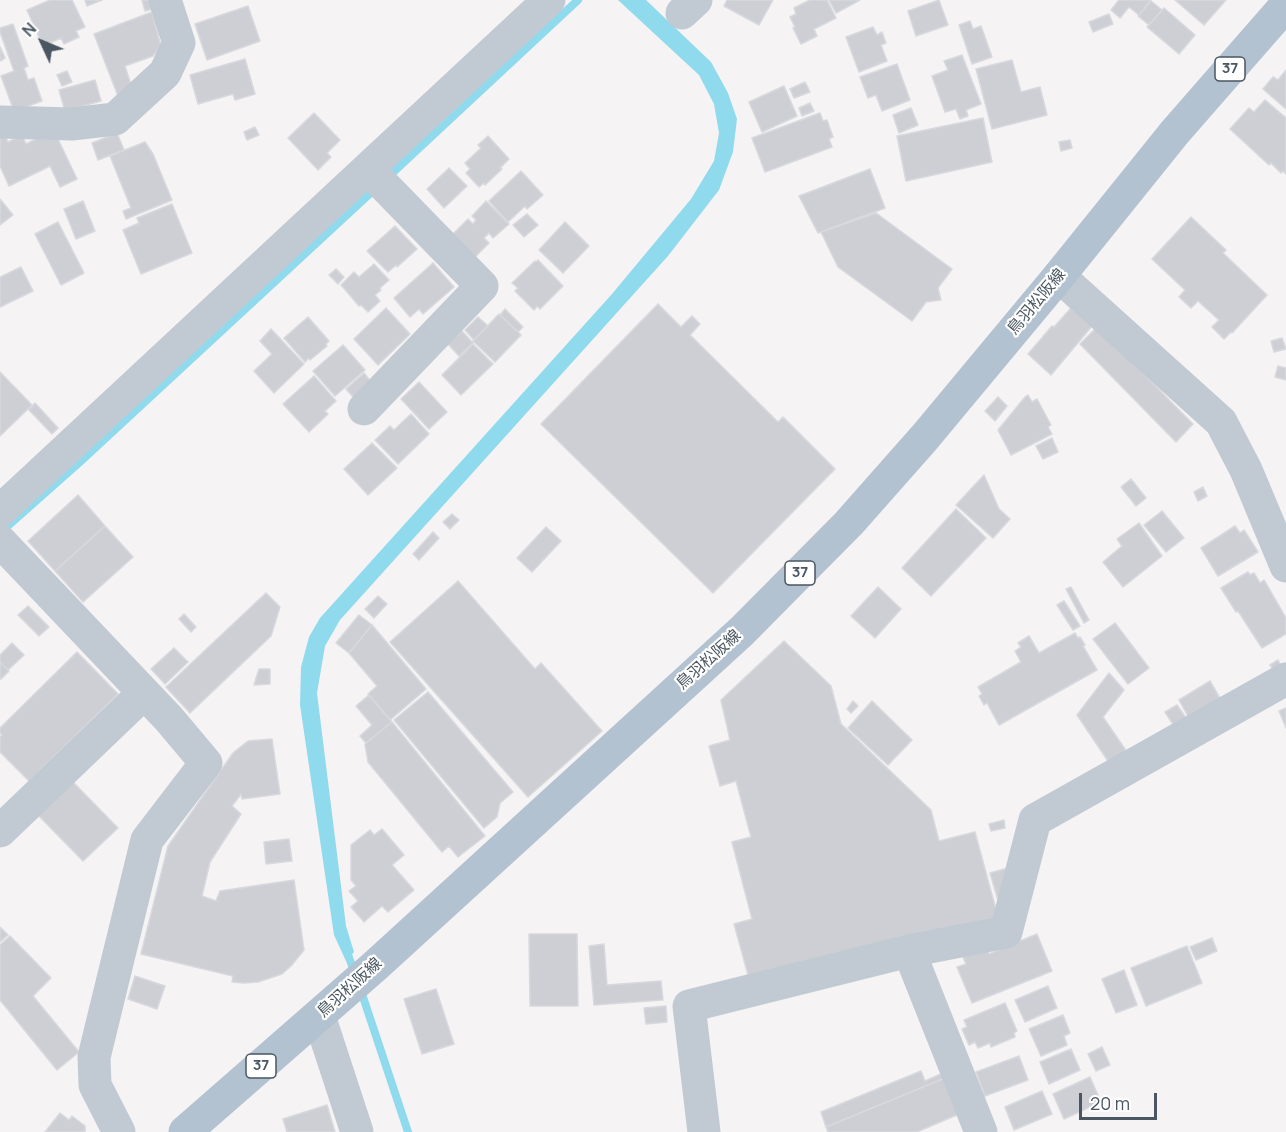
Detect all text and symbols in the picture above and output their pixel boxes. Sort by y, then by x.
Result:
north arrow [12,12,72,72]
text: N [17,18,41,41]
road number: 37 [1215,57,1245,81]
street label: 鳥羽松阪線 [1004,265,1070,339]
road number: 37 [785,561,815,585]
street label: 鳥羽松阪線 [673,626,745,694]
street label: 鳥羽松阪線 [314,954,386,1022]
road number: 37 [246,1054,276,1078]
scale bar [1082,1081,1160,1119]
text: 20 m [1090,1091,1130,1115]

